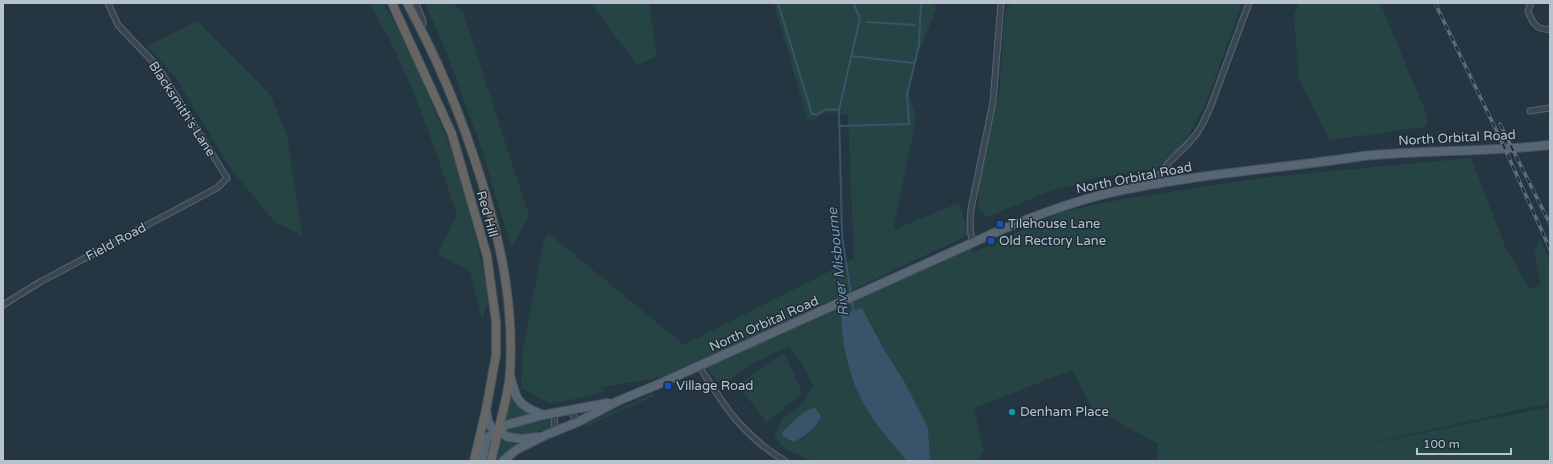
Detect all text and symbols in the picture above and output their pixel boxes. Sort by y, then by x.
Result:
street label: Blacksmith's Lane [145,58,219,160]
street label: North Orbital Road [1398,127,1516,149]
street label: North Orbital Road [1075,159,1193,197]
street label: Red Hill [473,189,501,239]
water label: River Misbourne [824,206,852,317]
place label: Tilehouse Lane [1008,216,1100,232]
street label: Field Road [83,219,149,265]
marker: Tilehouse Lane [995,219,1005,229]
place label: Old Rectory Lane [999,233,1106,249]
marker: Old Rectory Lane [986,236,996,246]
street label: North Orbital Road [707,293,821,355]
place label: Village Road [676,378,754,394]
marker: Village Road [663,381,673,391]
place label: Denham Place [1020,404,1109,420]
marker: Denham Place [1007,407,1017,417]
scale bar [1417,430,1511,456]
text: 100 m [1423,437,1460,451]

